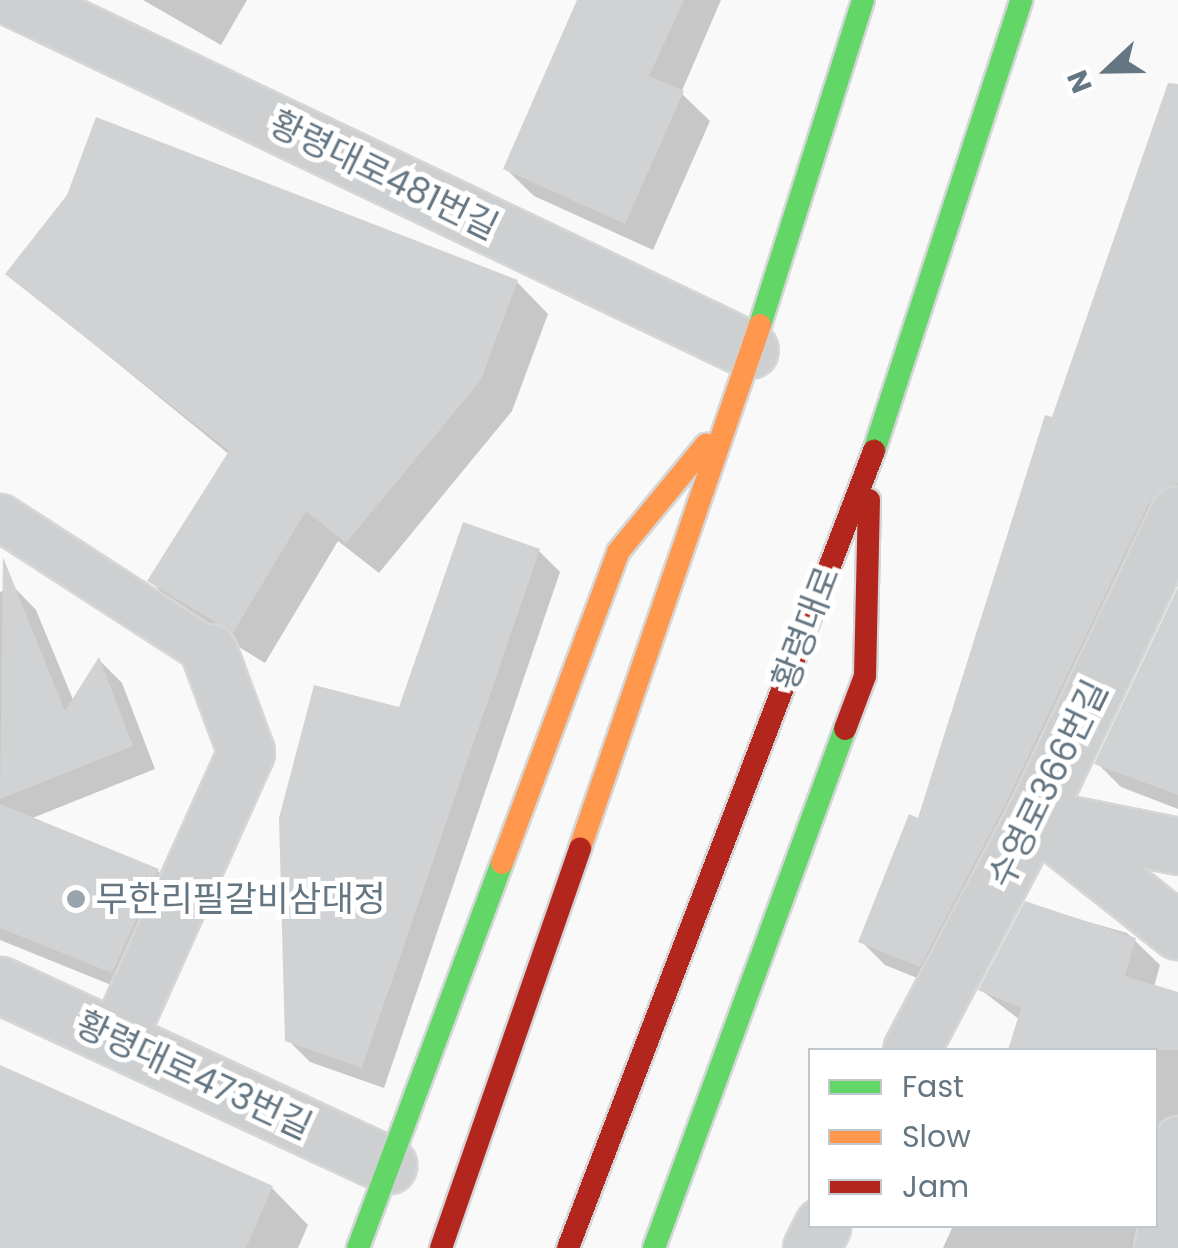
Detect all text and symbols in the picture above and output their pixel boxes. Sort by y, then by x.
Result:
north arrow [1058,20,1158,120]
text: N [1058,64,1102,98]
street label: 황령대로481번길 [263,102,505,248]
street label: 황령대로 [763,560,849,696]
street label: 수영로366번길 [980,673,1116,895]
place label: 무한리필갈비삼대정 [96,878,386,920]
marker: 무한리필갈비삼대정 [65,888,87,910]
street label: 황령대로473번길 [70,1002,318,1148]
legend [808,1048,1158,1228]
text: Fast [902,1065,964,1108]
text: Slow [902,1115,971,1158]
text: Jam [902,1165,969,1208]

